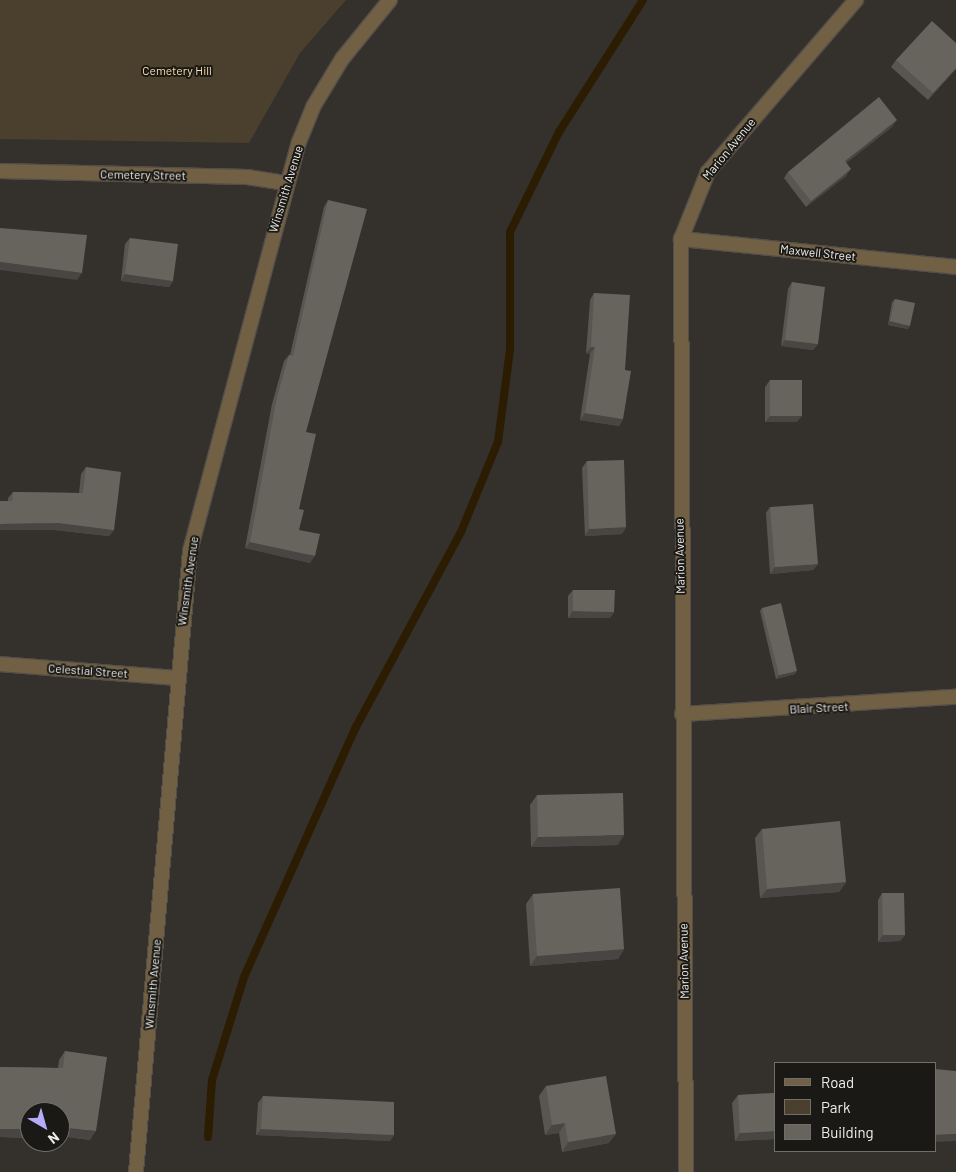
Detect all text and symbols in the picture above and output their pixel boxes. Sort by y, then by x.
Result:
park label: Cemetery Hill [142,64,212,78]
street label: Marion Avenue [700,115,758,183]
street label: Winsmith Avenue [266,144,306,234]
street label: Cemetery Street [100,167,186,183]
street label: Maxwell Street [779,242,857,264]
street label: Marion Avenue [672,518,688,594]
street label: Winsmith Avenue [175,535,201,627]
street label: Celestial Street [48,661,128,681]
street label: Blair Street [789,699,849,717]
street label: Marion Avenue [676,923,692,999]
street label: Winsmith Avenue [142,938,164,1030]
legend [774,1062,936,1152]
text: Road [821,1073,854,1091]
text: Park [821,1098,850,1116]
north arrow [20,1102,70,1152]
text: Building [821,1123,874,1141]
text: N [45,1129,63,1148]

